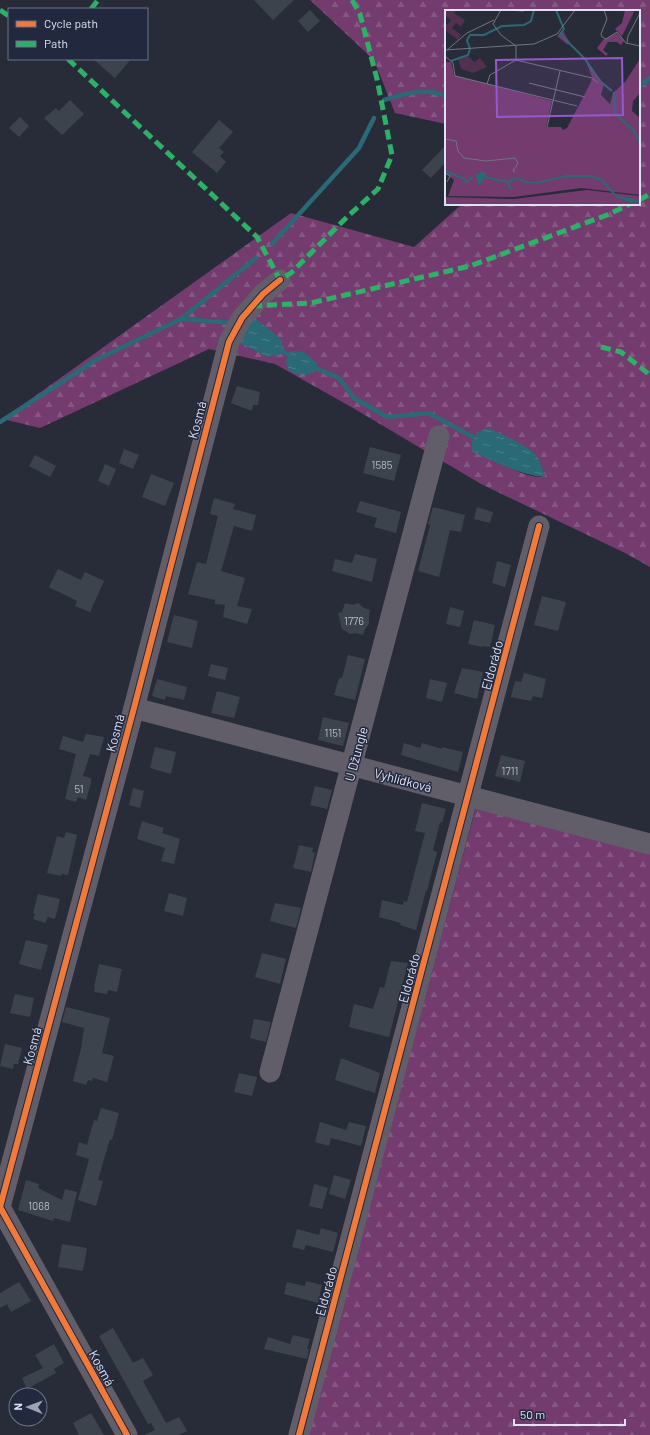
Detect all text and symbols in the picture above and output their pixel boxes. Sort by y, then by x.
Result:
legend [8,8,148,60]
inset map [445,10,640,205]
text: Cycle path [44,16,98,30]
text: Path [44,36,68,50]
street label: Kosmá [184,399,210,441]
house number: 1585 [372,458,393,471]
house number: 1776 [344,614,364,627]
street label: Eldorádo [478,639,506,691]
street label: Kosmá [102,712,128,754]
street label: U Džungle [341,725,371,783]
house number: 1151 [325,726,341,739]
house number: 1711 [502,764,518,777]
street label: Vyhlídková [372,765,434,795]
house number: 51 [74,782,84,795]
street label: Eldorádo [395,952,423,1004]
street label: Kosmá [19,1025,45,1067]
house number: 1068 [28,1199,50,1212]
street label: Eldorádo [312,1265,340,1317]
street label: Kosmá [86,1347,118,1389]
north arrow [8,1387,48,1427]
scale bar [514,1401,625,1427]
text: N [11,1403,24,1411]
text: 50 m [520,1407,545,1421]

